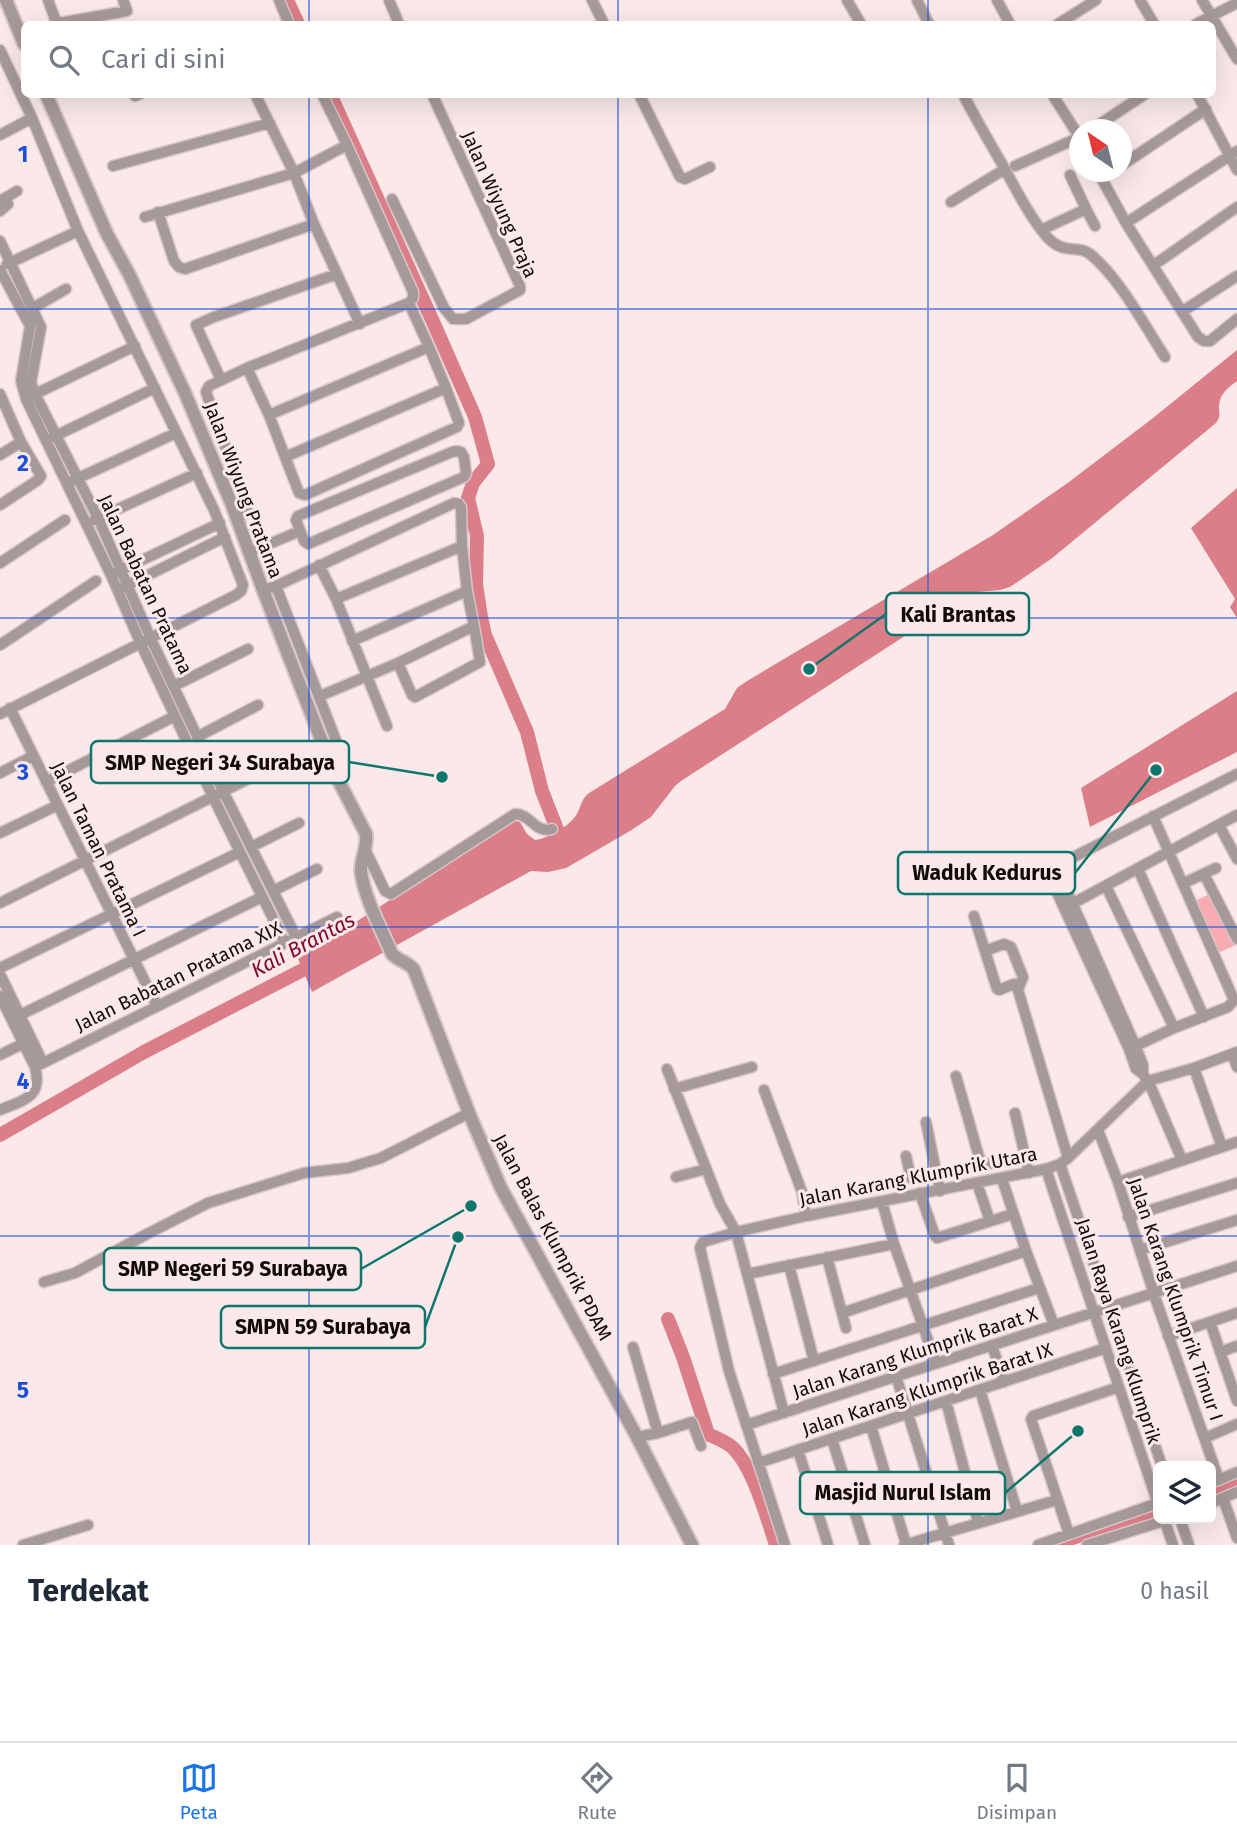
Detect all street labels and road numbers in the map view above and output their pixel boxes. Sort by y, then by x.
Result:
street label: Jalan Wiyung Praja [457,127,542,281]
street label: Jalan Wiyung Pratama [199,399,288,581]
street label: Jalan Babatan Pratama [94,491,197,678]
street label: Jalan Taman Pratama I [46,758,151,941]
street label: Jalan Babatan Pratama XIX [71,916,286,1037]
street label: Jalan Balas Klumprik PDAM [488,1130,617,1345]
street label: Jalan Karang Klumprik Utara [797,1142,1039,1211]
street label: Jalan Karang Klumprik Timur I [1123,1175,1228,1424]
street label: Jalan Raya Karang Klumprik [1071,1215,1166,1447]
street label: Jalan Karang Klumprik Barat X [790,1302,1041,1403]
street label: Jalan Karang Klumprik Barat IX [799,1338,1056,1441]

